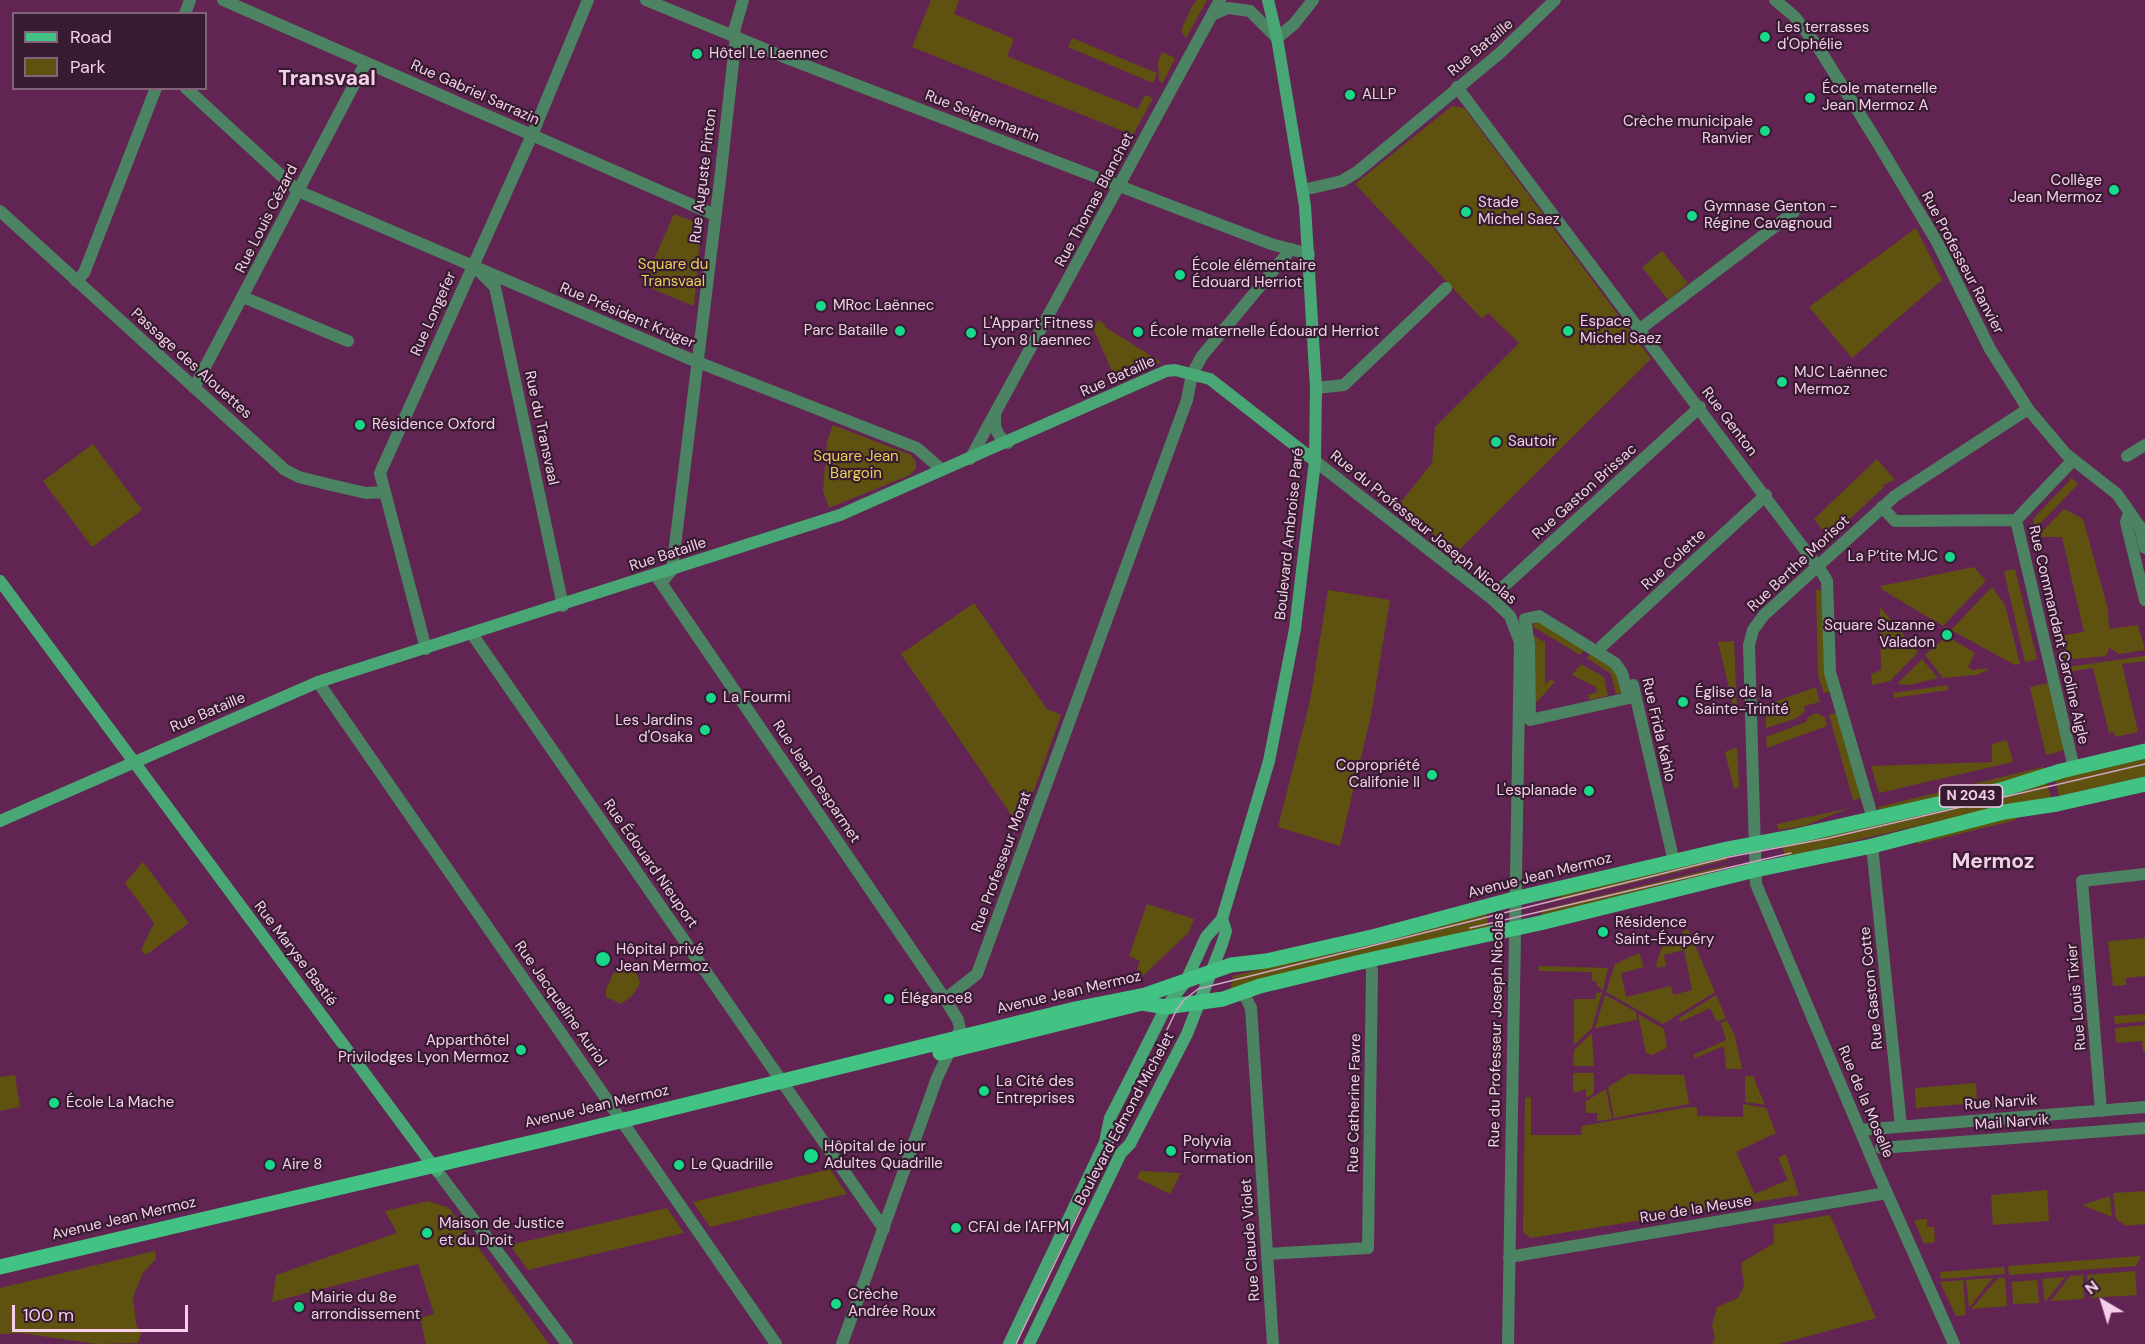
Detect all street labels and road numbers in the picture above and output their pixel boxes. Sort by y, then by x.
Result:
street label: Rue Bataille [1445,15,1517,81]
street label: Rue Gabriel Sarrazin [408,56,542,130]
street label: Rue Seignemartin [922,87,1042,147]
street label: Rue Auguste Pinton [687,108,721,244]
street label: Rue Thomas Blanchet [1052,130,1138,270]
street label: Rue Louis Cézard [232,162,302,276]
street label: Rue Professeur Ranvier [1917,189,2007,337]
street label: Rue Longefer [407,269,461,359]
street label: Rue Président Krüger [557,279,697,353]
street label: Passage des Alouettes [127,305,255,423]
street label: Rue Bataille [1078,353,1158,401]
street label: Rue du Transvaal [520,369,562,487]
street label: Rue Genton [1697,384,1761,460]
street label: Rue Gaston Brissac [1529,441,1641,543]
street label: Boulevard Ambroise Paré [1272,447,1308,621]
street label: Rue du Professeur Joseph Nicolas [1326,447,1520,609]
street label: Rue Berthe Morisot [1744,512,1854,616]
street label: Rue Commandant Caroline Aigle [2024,524,2092,746]
street label: Rue Colette [1638,526,1710,594]
street label: Rue Bataille [627,534,709,576]
street label: Rue Frida Kahlo [1637,676,1679,784]
street label: Rue Bataille [168,689,248,737]
street label: Rue Jean Desparmet [768,717,864,847]
road number: N 2043 [1940,785,2002,807]
street label: Rue Professeur Morat [968,789,1036,935]
street label: Rue Édouard Nieuport [599,796,701,932]
street label: Avenue Jean Mermoz [1466,849,1614,903]
street label: Rue Maryse Bastié [250,898,340,1010]
street label: Rue du Professeur Joseph Nicolas [1486,912,1508,1148]
street label: Rue Gaston Cotte [1857,926,1887,1050]
street label: Rue Jacqueline Auriol [510,938,610,1070]
street label: Rue Louis Tixier [2063,943,2091,1051]
street label: Avenue Jean Mermoz [995,968,1143,1018]
street label: Boulevard Edmond Michelet [1072,1029,1178,1209]
street label: Rue Catherine Favre [1345,1033,1365,1173]
street label: Rue de la Moselle [1833,1043,1897,1161]
street label: Avenue Jean Mermoz [523,1082,671,1132]
street label: Rue Narvik [1964,1091,2038,1115]
street label: Mail Narvik [1974,1111,2050,1135]
street label: Rue Claude Violet [1238,1178,1264,1302]
street label: Rue de la Meuse [1639,1192,1753,1228]
street label: Avenue Jean Mermoz [50,1194,198,1244]

